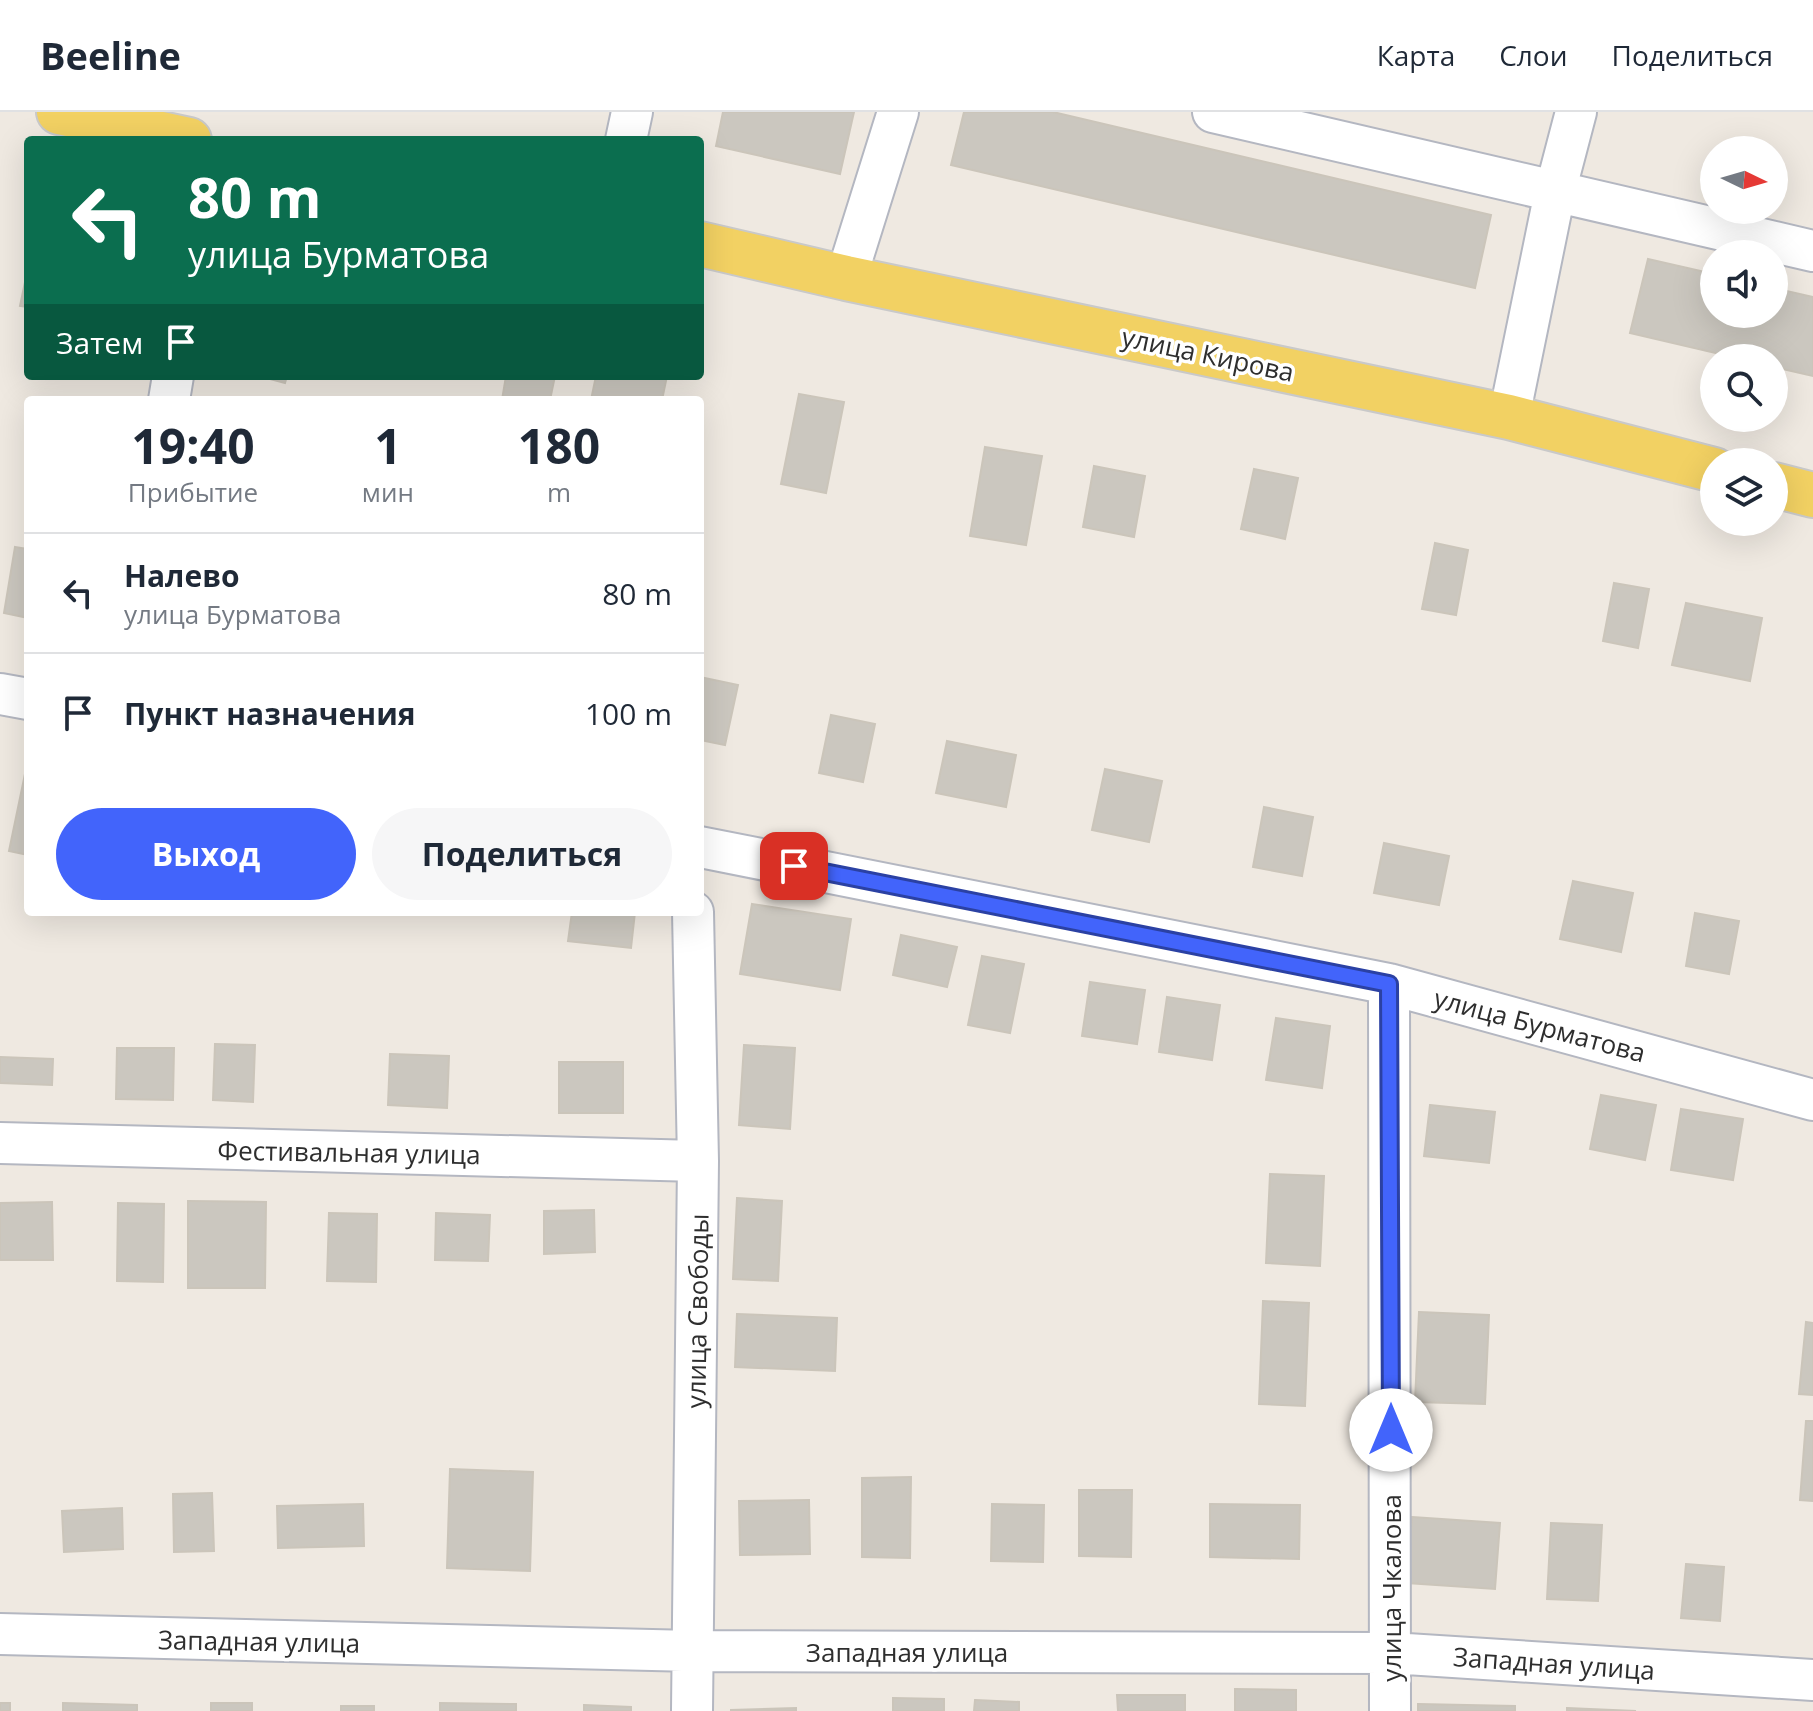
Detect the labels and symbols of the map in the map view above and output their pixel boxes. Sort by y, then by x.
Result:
north arrow [1700,136,1788,224]
street label: улица Кирова [1119,318,1297,390]
pin [760,832,828,900]
street label: улица Бурматова [1430,979,1650,1071]
street label: Фестивальная улица [217,1132,481,1172]
street label: улица Свободы [677,1213,717,1409]
position arrow [1349,1388,1433,1472]
street label: улица Чкалова [1373,1494,1409,1682]
street label: Западная улица [158,1621,360,1661]
street label: Западная улица [806,1634,1008,1670]
street label: Западная улица [1452,1638,1656,1688]

